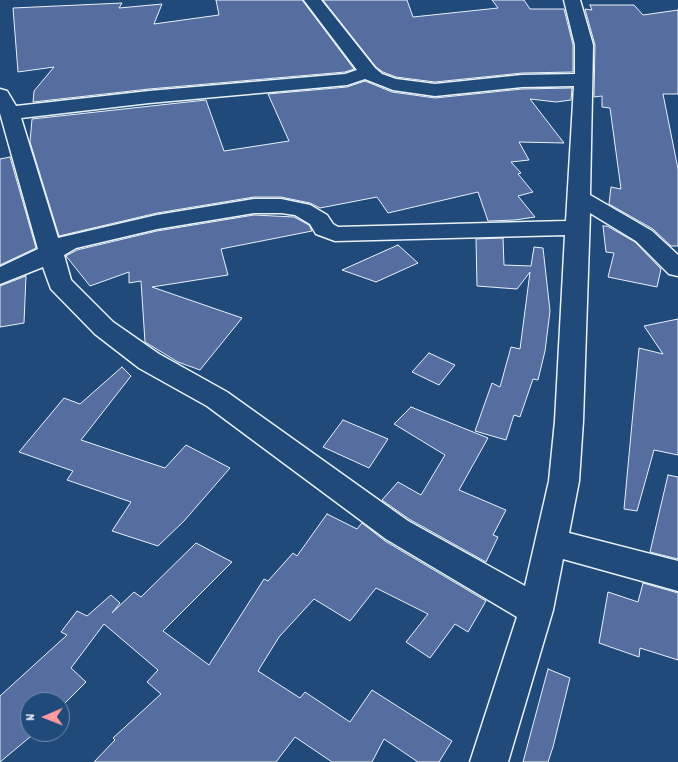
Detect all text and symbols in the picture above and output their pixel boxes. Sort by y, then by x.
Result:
north arrow [20,692,70,742]
text: N [21,714,41,721]

